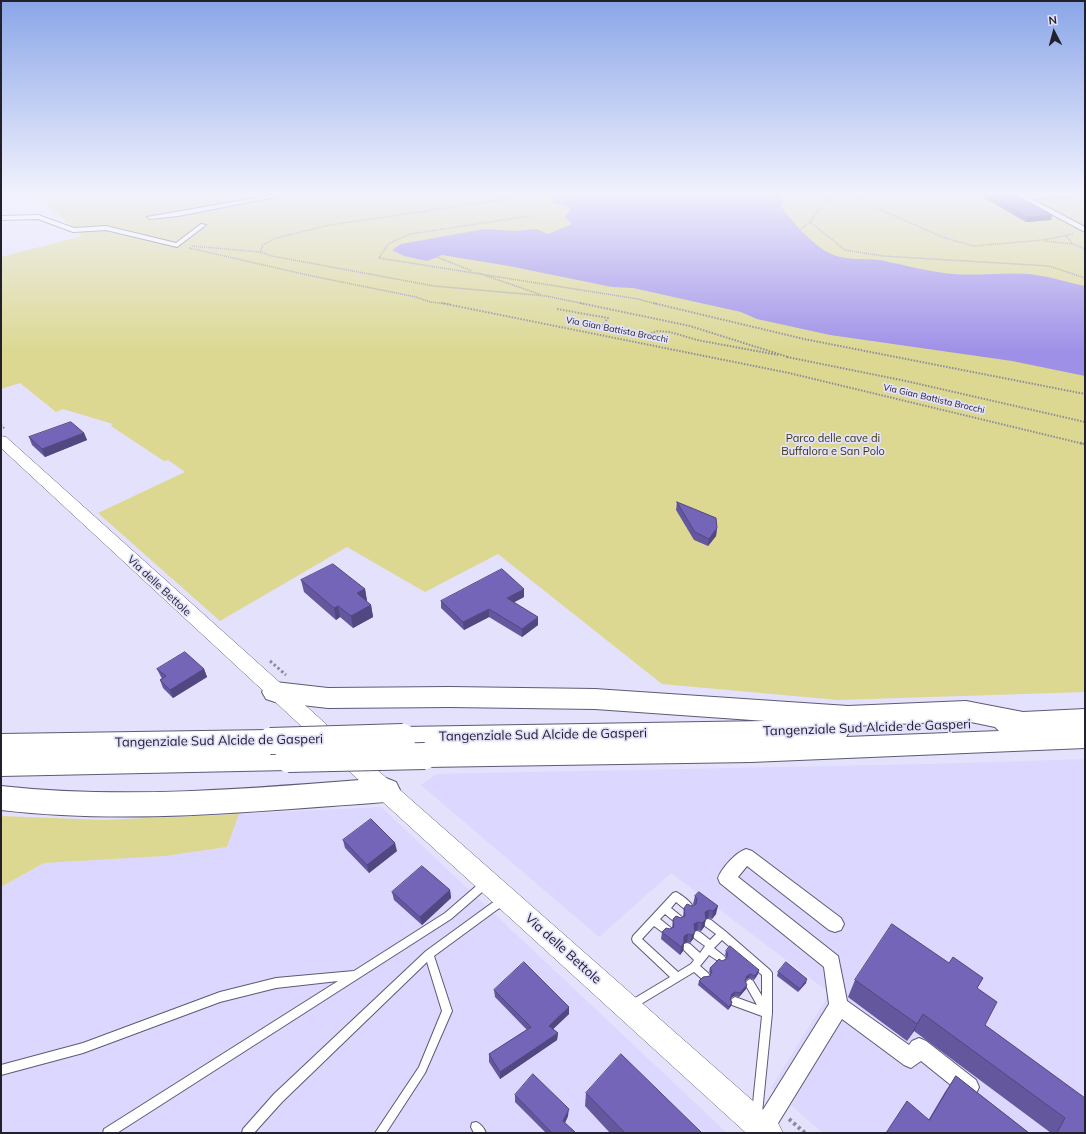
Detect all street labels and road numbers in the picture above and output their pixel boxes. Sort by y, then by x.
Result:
street label: Via Gian Battista Brocchi [565,315,669,345]
street label: Via Gian Battista Brocchi [882,382,986,416]
street label: Via delle Bettole [124,553,194,619]
street label: Tangenziale Sud Alcide de Gasperi [763,717,971,739]
street label: Tangenziale Sud Alcide de Gasperi [439,725,647,745]
street label: Tangenziale Sud Alcide de Gasperi [115,731,323,751]
street label: Via delle Bettole [522,911,604,987]

